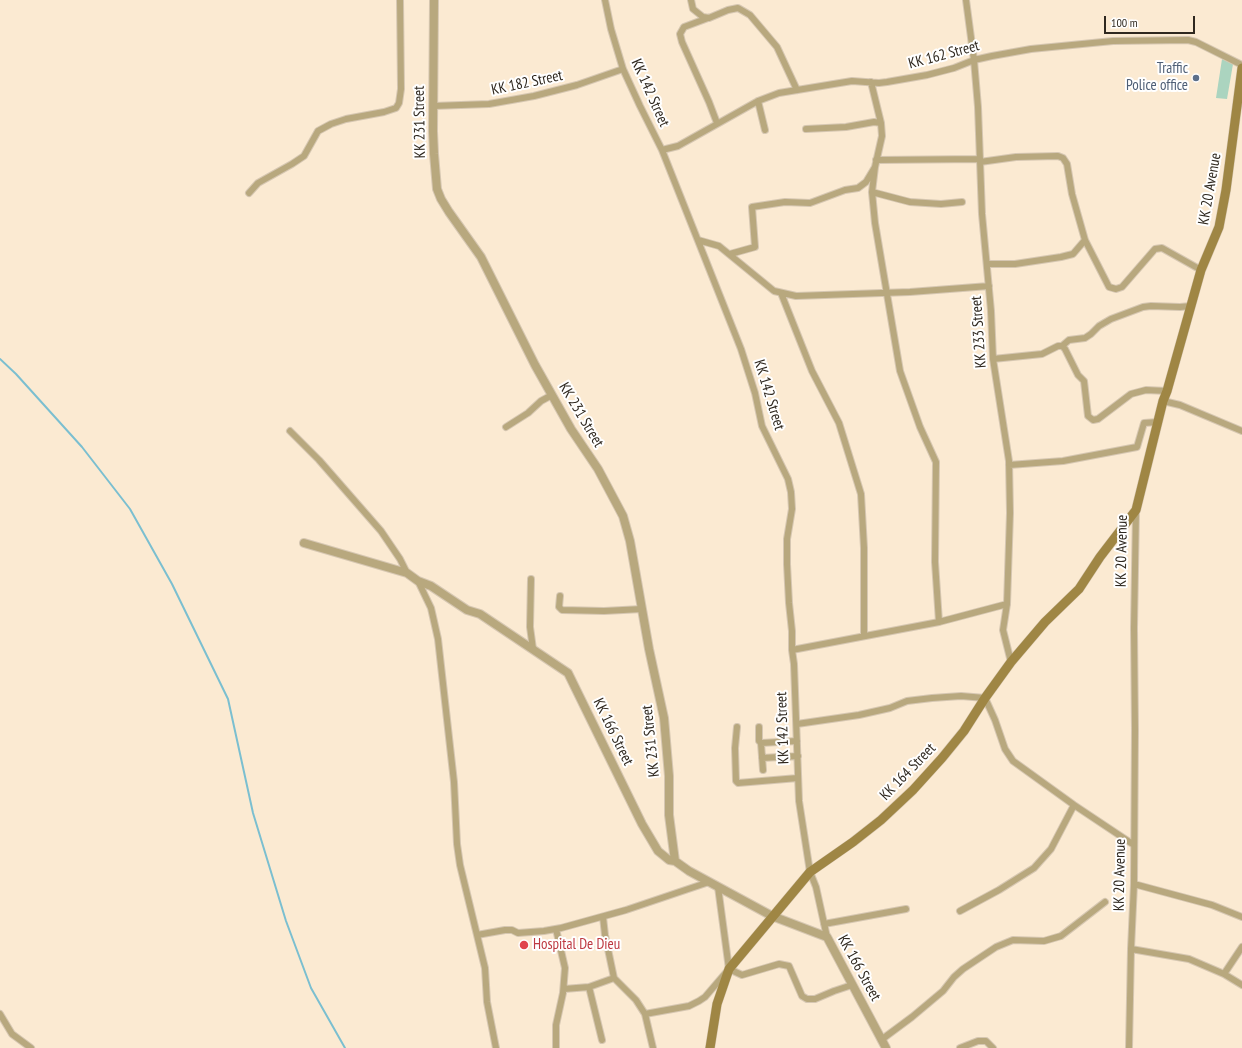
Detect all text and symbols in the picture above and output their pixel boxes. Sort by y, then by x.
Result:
scale bar [1106,8,1197,34]
text: 100 m [1111,15,1138,30]
street label: KK 162 Street [907,37,981,73]
street label: KK 142 Street [627,56,673,130]
place label: Traffic Police office [1126,60,1188,95]
street label: KK 182 Street [490,67,564,99]
marker: Traffic Police office [1191,73,1201,83]
street label: KK 231 Street [410,86,430,158]
street label: KK 20 Avenue [1195,152,1225,226]
street label: KK 233 Street [967,295,991,369]
street label: KK 142 Street [750,358,788,432]
street label: KK 231 Street [555,379,607,451]
street label: KK 20 Avenue [1112,515,1132,587]
street label: KK 142 Street [773,691,793,765]
street label: KK 166 Street [589,695,637,769]
street label: KK 231 Street [638,704,664,778]
street label: KK 164 Street [876,740,940,804]
street label: KK 20 Avenue [1110,839,1130,911]
street label: KK 166 Street [834,932,884,1004]
place label: Hospital De Dieu [533,936,620,954]
marker: Hospital De Dieu [518,939,530,951]

